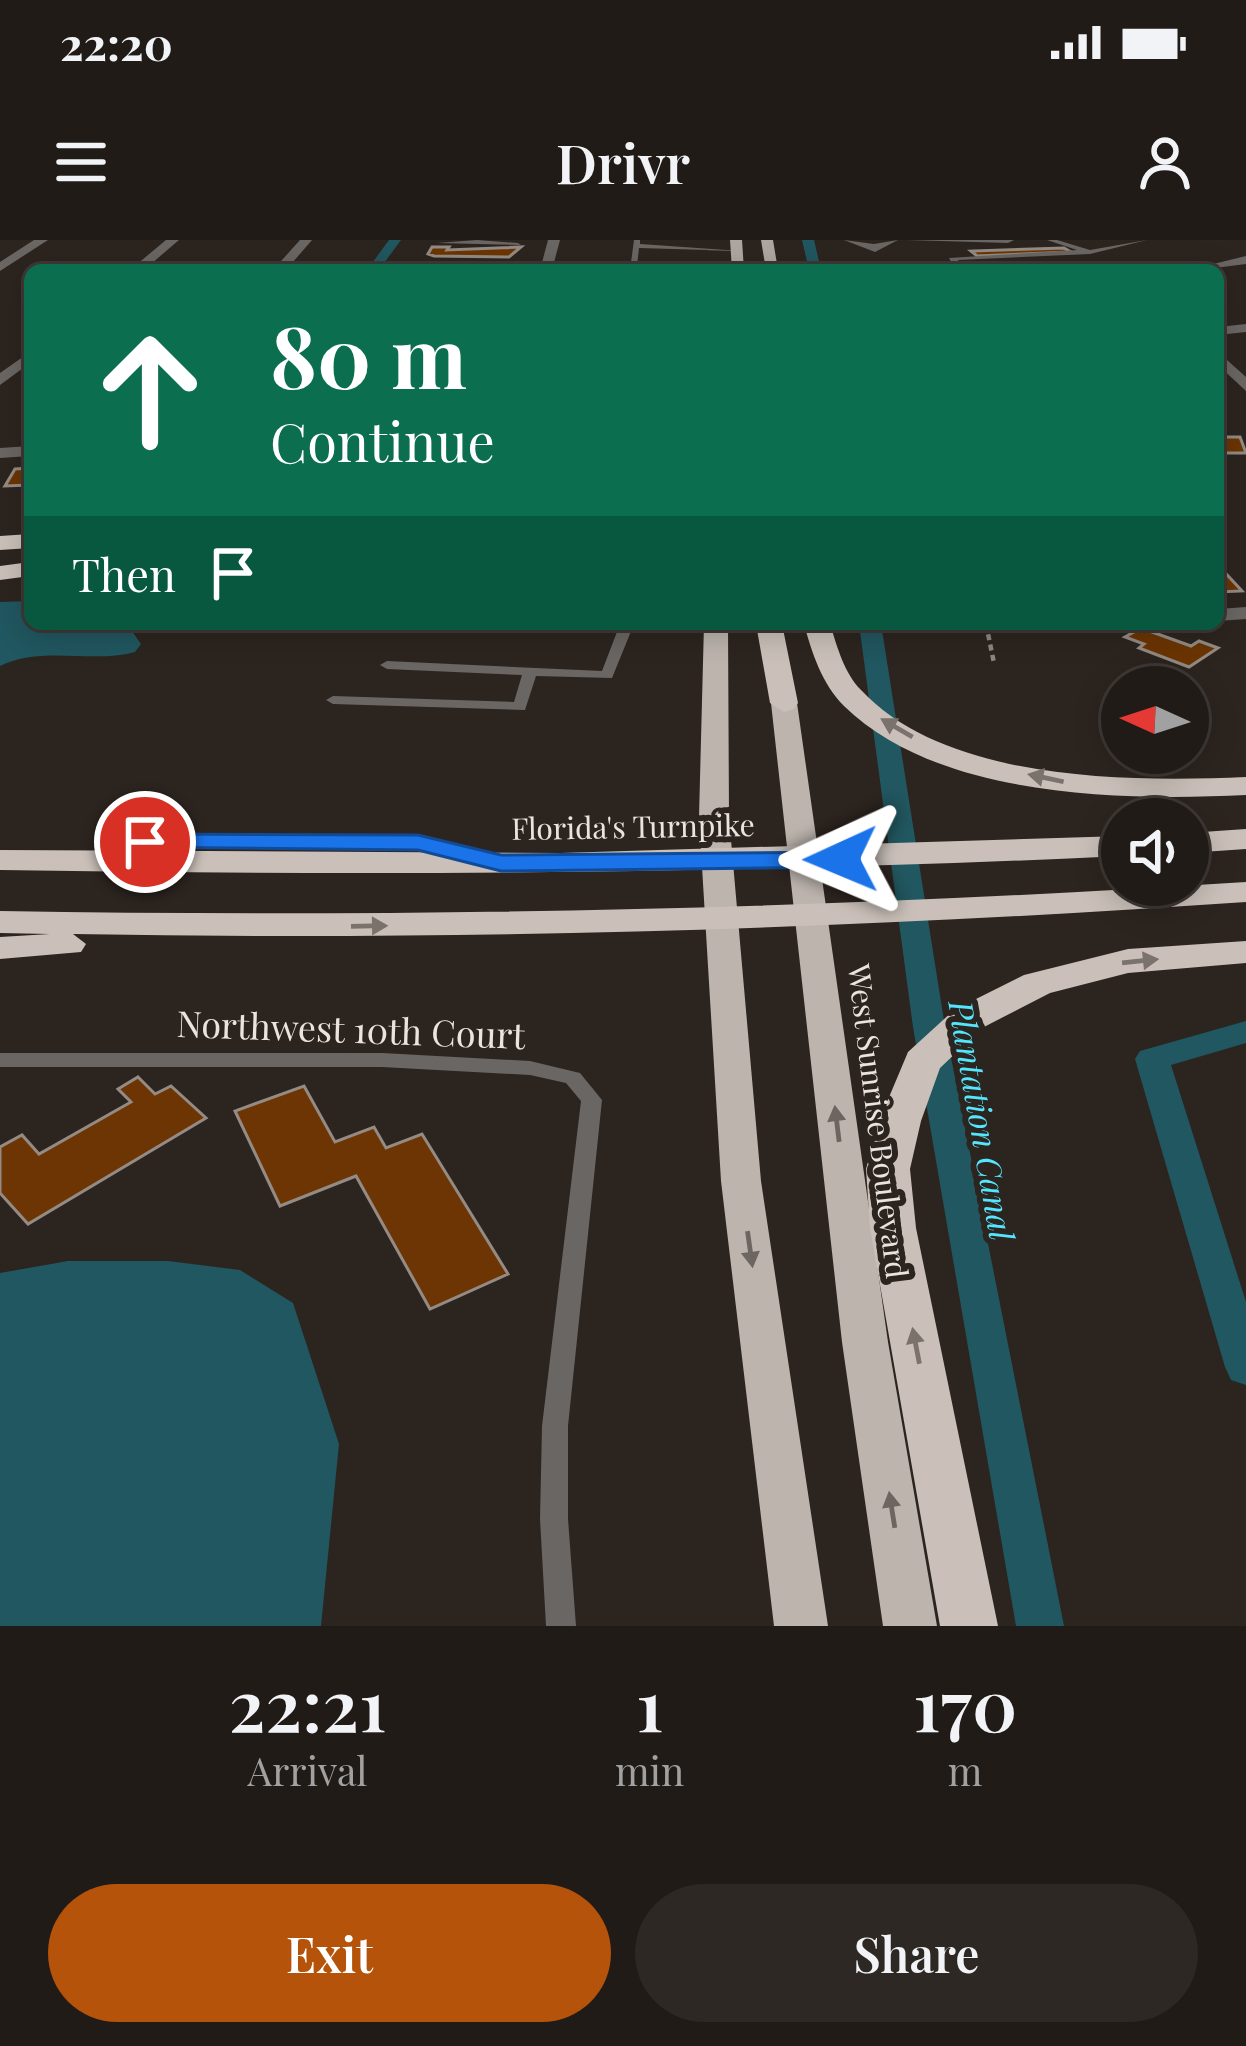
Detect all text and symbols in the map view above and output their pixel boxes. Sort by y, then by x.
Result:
text: 22:20 [60,12,173,72]
text: Drivr [556,126,690,198]
icon: menu [48,129,114,195]
icon: person [1132,129,1198,195]
text: 80 m [270,298,467,410]
icon: ahead [72,312,228,468]
text: Continue [270,405,495,477]
icon: arrive [200,540,266,606]
text: Then [72,543,176,603]
north arrow [1101,666,1209,774]
map controls [1101,666,1209,906]
one-way arrow [880,719,914,740]
one-way arrow [1026,767,1064,786]
pin [94,791,196,893]
position arrow [778,796,904,922]
button: sound [1101,798,1209,906]
street label: Florida's Turnpike [511,804,755,848]
icon: arrive [112,809,178,875]
one-way arrow [351,917,389,936]
one-way arrow [1122,951,1160,970]
street label: West Sunrise Boulevard [840,960,918,1281]
water label: Plantation Canal [940,995,1026,1245]
street label: Northwest 10th Court [176,998,527,1058]
one-way arrow [828,1105,847,1142]
one-way arrow [741,1231,760,1268]
one-way arrow [906,1327,925,1364]
one-way arrow [882,1491,900,1529]
text: 22:21 [229,1654,386,1750]
text: 1 [636,1654,663,1750]
text: 170 [913,1654,1017,1750]
text: Arrival [247,1744,368,1796]
text: min [615,1744,684,1796]
text: m [948,1744,982,1796]
button: Exit [48,1884,611,2022]
button: Share [635,1884,1198,2022]

